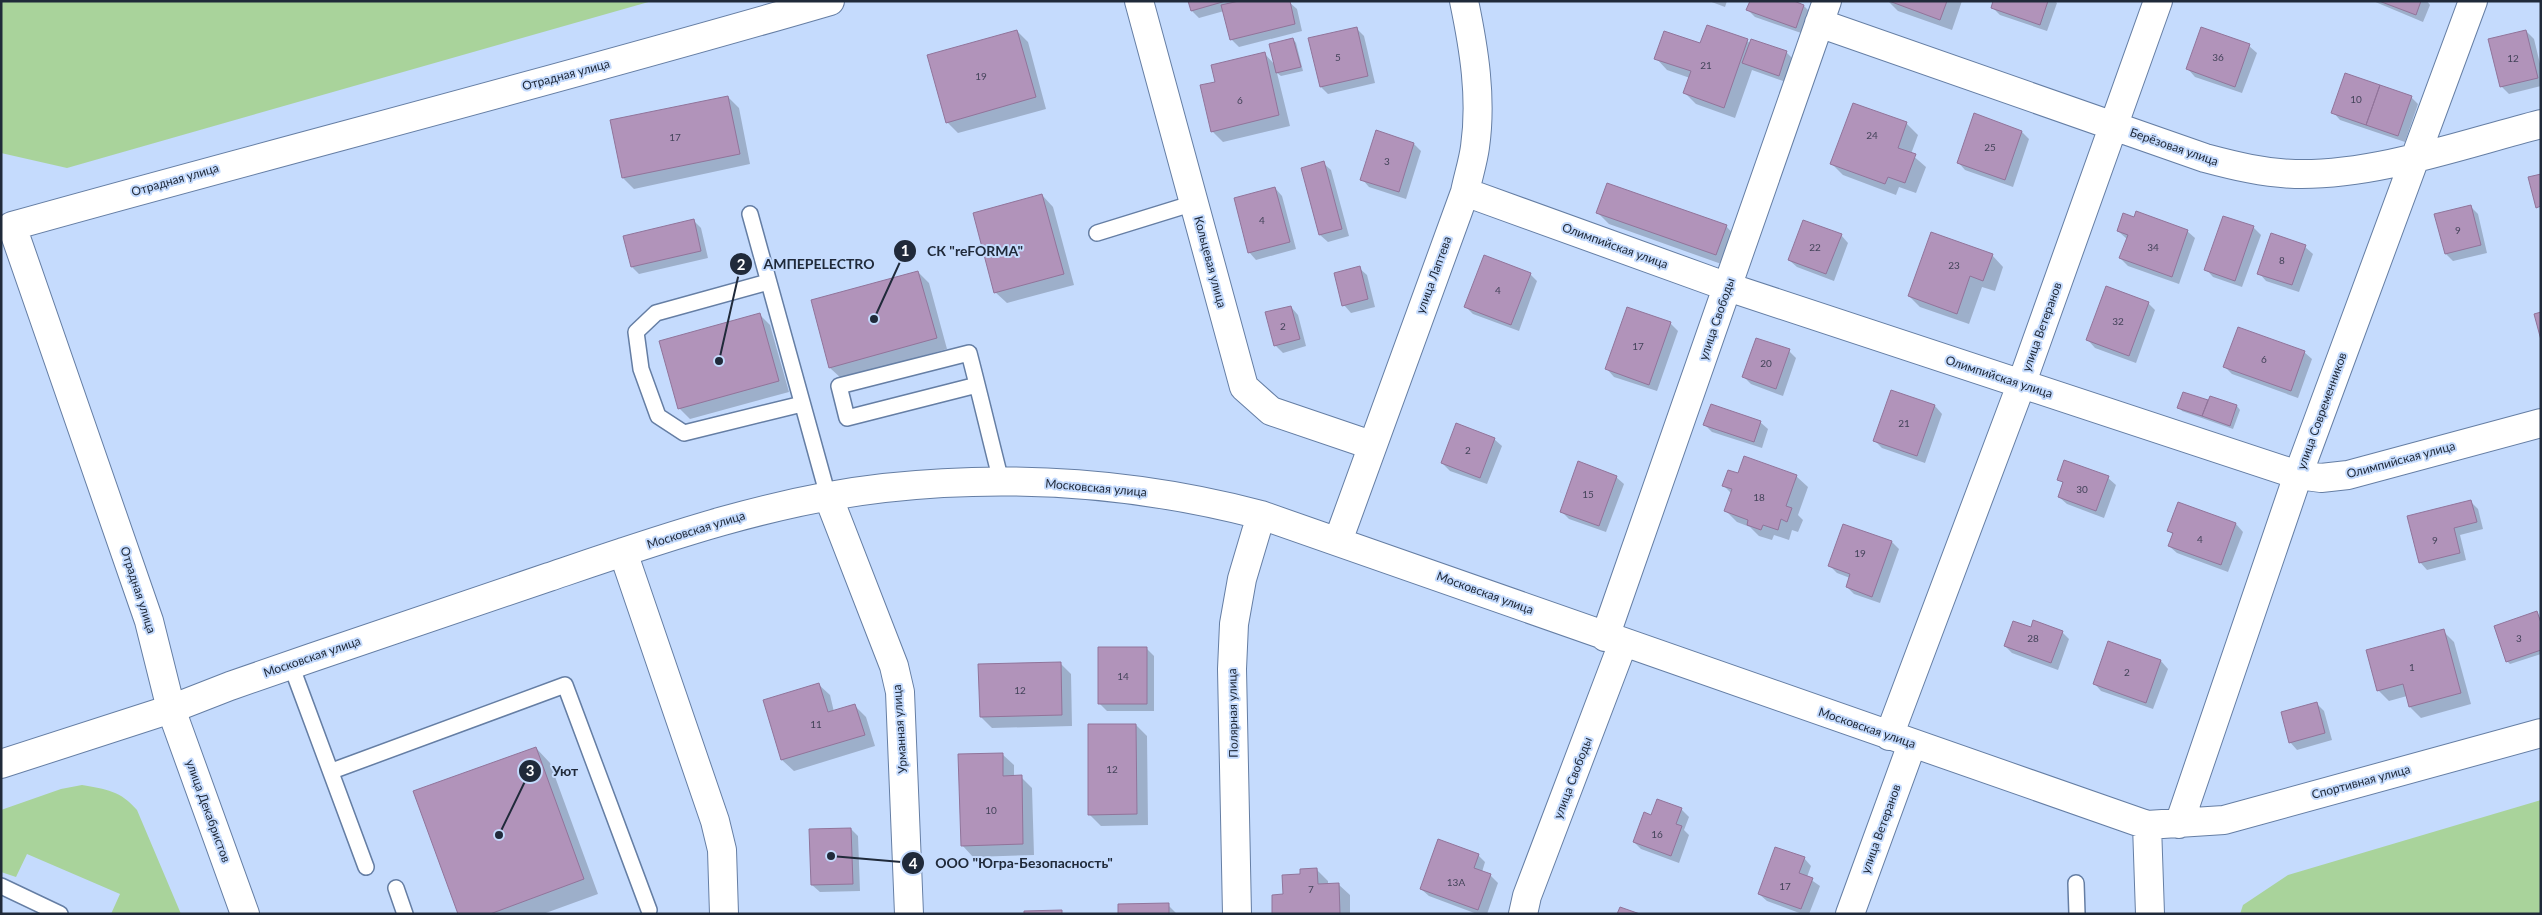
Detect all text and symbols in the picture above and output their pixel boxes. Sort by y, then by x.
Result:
house number: 5 [1335,51,1341,63]
house number: 36 [2212,51,2224,63]
house number: 12 [2507,52,2519,64]
street label: Отрадная улица [520,56,611,93]
house number: 21 [1700,59,1712,71]
house number: 19 [975,70,987,82]
house number: 10 [2350,93,2362,105]
house number: 6 [1237,94,1243,106]
street label: Берёзовая улица [2128,124,2220,169]
house number: 24 [1866,129,1878,141]
house number: 17 [669,131,681,143]
house number: 25 [1984,141,1996,153]
house number: 3 [1384,155,1390,167]
street label: Отрадная улица [129,160,220,199]
street label: Кольцевая улица [1191,214,1230,309]
house number: 4 [1259,214,1265,226]
street label: Олимпийская улица [1560,219,1670,272]
house number: 9 [2455,224,2461,236]
street label: улица Лаптева [1413,234,1454,316]
callout: СК "reFORMA" [892,237,1033,266]
text: 1 [901,241,909,259]
house number: 22 [1809,241,1821,253]
house number: 34 [2147,241,2159,253]
text: СК "reFORMA" [927,242,1023,259]
callout: АМПЕРELECTRO [729,250,885,279]
house number: 8 [2279,254,2285,266]
text: 2 [737,255,746,273]
text: АМПЕРELECTRO [762,255,875,272]
house number: 23 [1948,259,1960,271]
street label: улица Свободы [1695,276,1738,362]
street label: улица Ветеранов [2018,280,2065,374]
house number: 4 [1495,284,1501,296]
house number: 32 [2112,315,2124,327]
house number: 2 [1280,320,1286,332]
house number: 17 [1632,340,1644,352]
street label: улица Современников [2293,350,2350,471]
street label: Олимпийская улица [1944,352,2055,401]
house number: 6 [2261,353,2267,365]
house number: 20 [1760,357,1772,369]
house number: 21 [1898,417,1910,429]
street label: Олимпийская улица [2345,438,2457,481]
house number: 2 [1465,444,1471,456]
street label: Московская улица [1045,476,1147,499]
house number: 30 [2076,483,2088,495]
house number: 15 [1582,488,1594,500]
house number: 18 [1753,491,1765,503]
street label: Московская улица [645,507,747,552]
house number: 4 [2197,533,2203,545]
house number: 9 [2432,534,2438,546]
street label: Отрадная улица [117,545,160,635]
house number: 19 [1854,547,1866,559]
street label: Московская улица [1435,568,1536,617]
house number: 28 [2027,632,2039,644]
house number: 3 [2516,632,2522,644]
street label: Московская улица [261,633,362,680]
house number: 1 [2409,661,2415,673]
house number: 2 [2124,666,2130,678]
street label: Полярная улица [1224,668,1241,758]
house number: 14 [1117,670,1129,682]
street label: Урманная улица [889,684,910,774]
house number: 12 [1014,684,1026,696]
street label: Московская улица [1817,704,1918,751]
house number: 11 [810,718,822,730]
street label: улица Свободы [1550,735,1595,821]
callout: Уют [517,756,588,785]
street label: улица Декабристов [183,757,234,864]
text: 3 [526,761,534,779]
street label: Спортивная улица [2310,761,2412,802]
text: Уют [551,762,579,779]
house number: 12 [1106,763,1118,775]
street label: улица Ветеранов [1857,782,1904,876]
house number: 10 [985,804,997,816]
house number: 16 [1651,828,1663,840]
callout: ООО "Югра-Безопасность" [900,849,1123,878]
text: 4 [909,854,918,872]
text: ООО "Югра-Безопасность" [935,854,1113,871]
house number: 13А [1447,876,1465,888]
house number: 17 [1779,880,1791,892]
house number: 7 [1308,883,1314,895]

